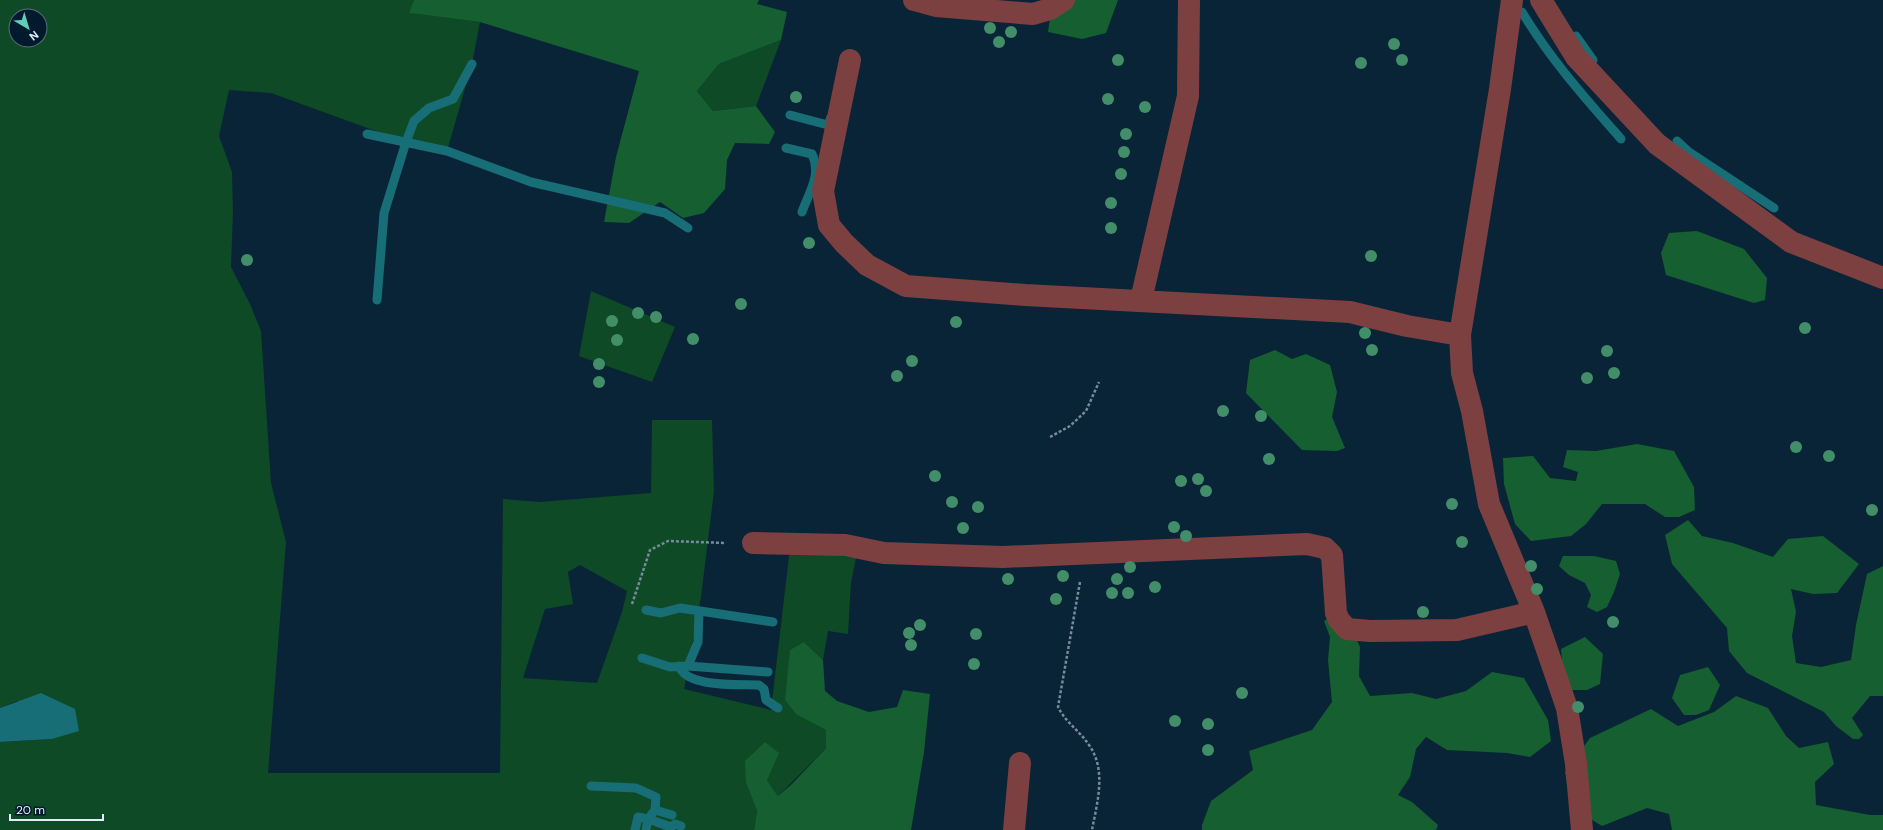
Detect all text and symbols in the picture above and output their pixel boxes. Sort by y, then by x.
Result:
north arrow [8,8,48,48]
text: N [27,28,42,44]
scale bar [10,796,103,822]
text: 20 m [16,802,45,818]

